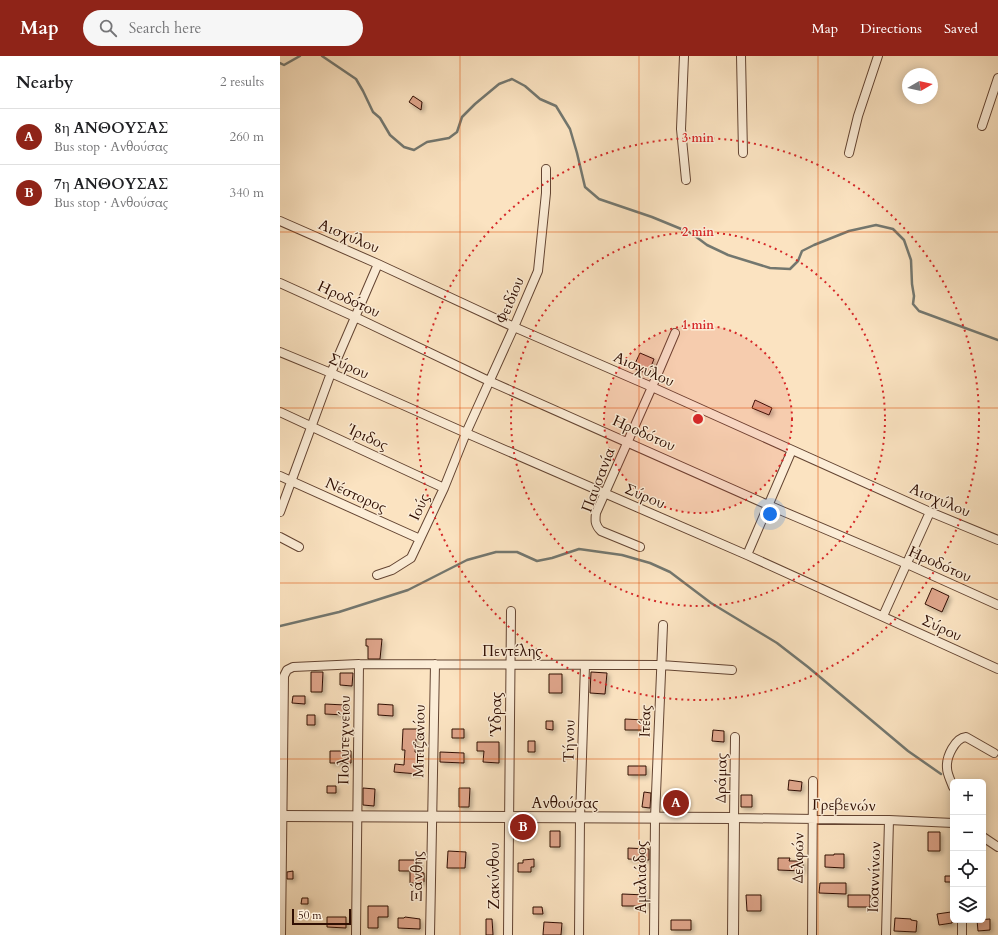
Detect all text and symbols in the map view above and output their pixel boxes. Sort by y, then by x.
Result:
search box [83,10,363,46]
text: Map [20,15,59,41]
icon: search [97,17,119,39]
text: Search here [129,18,201,38]
text: Map [812,19,838,38]
text: Directions [860,19,922,38]
text: Saved [944,19,978,38]
north arrow [902,68,938,104]
text: Nearby [16,71,73,94]
text: 2 results [220,73,264,91]
text: 8η ΑΝΘΟΥΣΑΣ [54,118,168,138]
text: A [24,128,34,146]
text: 260 m [230,128,264,146]
text: 3 min [682,130,714,146]
text: Bus stop · Ανθούσας [54,138,168,156]
text: 7η ΑΝΘΟΥΣΑΣ [54,174,168,194]
text: B [24,184,34,202]
text: 340 m [230,184,264,202]
text: Bus stop · Ανθούσας [54,194,168,212]
street label: Αισχύλου [315,214,383,258]
text: 2 min [682,224,714,240]
street label: Φειδίου [491,273,529,326]
street label: Ηροδότου [314,276,384,322]
text: 1 min [682,317,714,333]
street label: Αισχύλου [611,347,678,391]
street label: Σύρου [326,348,372,384]
street label: Ηροδότου [609,410,679,456]
centre of rings [691,412,705,426]
street label: Ίριδος [344,419,392,455]
street label: Παυσανία [577,445,619,515]
street label: Νέστορος [322,473,390,518]
street label: Αισχύλου [906,478,974,522]
street label: Σύρου [622,479,668,513]
street label: Ιούς [404,490,434,524]
your location [760,504,780,524]
street label: Ηροδότου [905,541,975,587]
street label: Σύρου [919,610,965,646]
street label: Πεντέλης [482,641,542,661]
street label: Ύδρας [486,691,506,737]
street label: Πολυτεχνείου [333,695,355,785]
street label: Μπιζανίου [408,704,430,778]
street label: Ιτέας [634,704,656,738]
street label: Τήνου [559,719,579,763]
street label: Δράμας [711,752,731,803]
map controls [950,779,986,923]
button: + [950,779,986,815]
pin: A [663,788,689,818]
street label: Ανθούσας [532,793,599,813]
street label: Γρεβενών [812,794,876,816]
pin: B [510,812,536,842]
button: − [950,815,986,851]
street label: Δελφών [788,832,808,884]
street label: Αμαλιάδος [631,840,651,913]
street label: Ιωαννίνων [863,841,885,913]
street label: Ζακύνθου [484,842,504,910]
street label: Ξάνθης [407,850,427,902]
button: locate [950,851,986,887]
button: layers [950,887,986,923]
scale bar [292,907,351,926]
text: 50 m [298,908,322,923]

